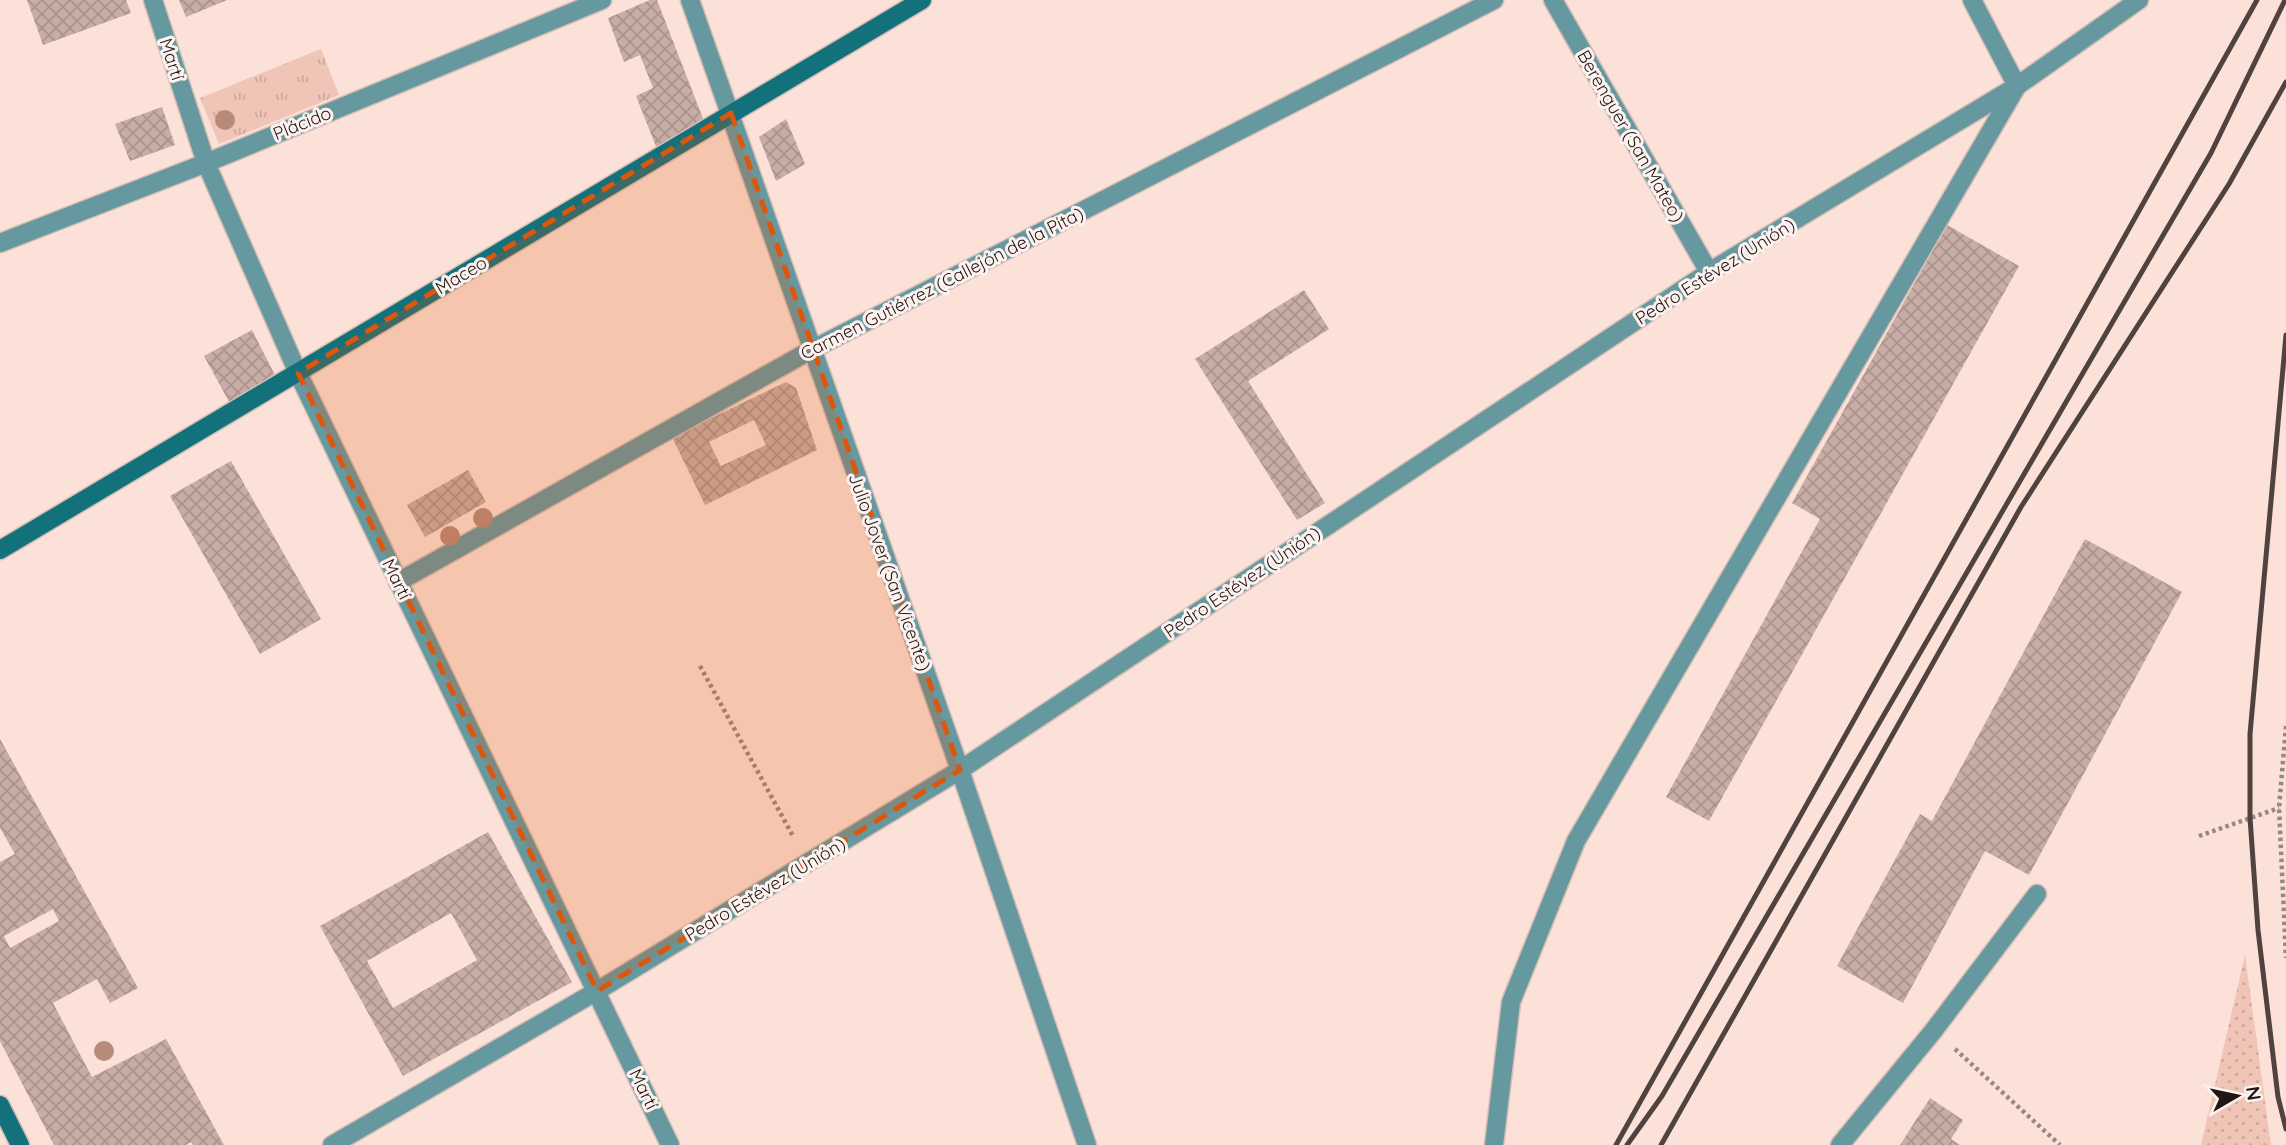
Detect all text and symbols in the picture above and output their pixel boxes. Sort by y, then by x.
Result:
street label: Martí [154,35,190,83]
street label: Berenguer (San Mateo) [1572,46,1690,226]
street label: Plácido [270,101,334,145]
street label: Carmen Gutiérrez (Callejón de la Pita) [797,201,1087,365]
street label: Pedro Estévez (Unión) [1631,213,1799,329]
street label: Maceo [431,251,491,299]
street label: Julio Jover (San Vicente) [844,470,936,674]
street label: Pedro Estévez (Unión) [1159,521,1325,643]
street label: Martí [377,555,417,603]
street label: Pedro Estévez (Unión) [680,832,850,946]
north arrow [2202,1061,2272,1131]
street label: Martí [624,1065,664,1113]
text: N [2241,1085,2267,1102]

